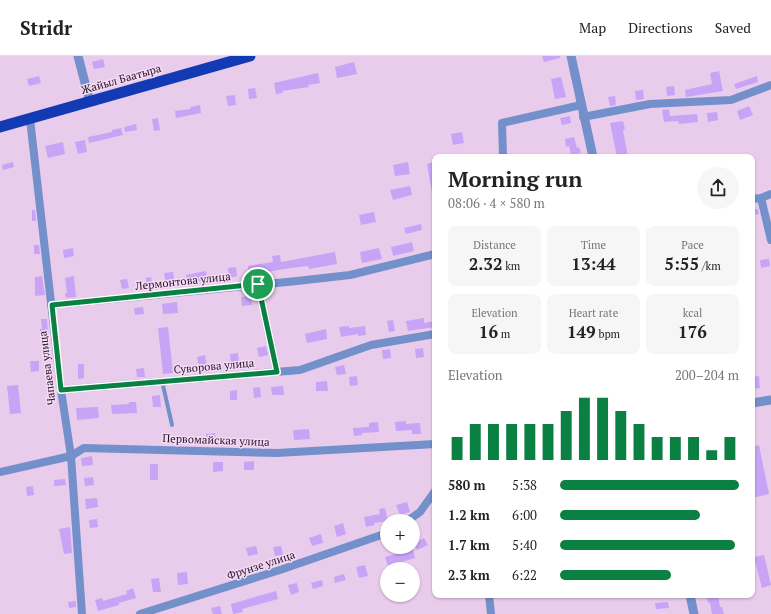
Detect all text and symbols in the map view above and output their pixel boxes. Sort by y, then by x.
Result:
text: Stridr [20,15,72,40]
text: Map [579,18,606,37]
text: Directions [628,18,693,37]
text: Saved [715,18,751,37]
street label: Жайыл Баатыра [79,61,163,97]
text: Morning run [448,164,582,193]
button: share [697,167,739,209]
text: 08:06 · 4 × 580 m [448,194,545,212]
text: Distance [473,238,516,252]
text: Time [581,238,606,252]
text: Pace [681,238,704,252]
text: 2.32 [469,252,503,275]
text: 13:44 [571,252,616,275]
text: 5:55 [664,252,699,275]
text: km [503,259,520,273]
text: /km [699,259,721,273]
pin [241,267,275,301]
street label: Лермонтова улица [134,269,232,293]
icon: arrive [247,273,269,295]
text: Elevation [471,306,518,320]
text: Heart rate [569,306,618,320]
text: kcal [683,306,702,320]
text: 16 [479,320,498,343]
text: 149 [567,320,596,343]
text: 176 [678,320,707,343]
text: m [498,327,510,341]
text: bpm [596,327,620,341]
street label: Чапаева улица [35,330,59,406]
street label: Суворова улица [173,355,255,376]
text: Elevation [448,366,503,384]
text: 200–204 m [675,366,739,384]
street label: Первомайская улица [162,431,270,449]
text: 580 m [448,476,486,494]
text: 5:38 [512,476,537,494]
text: 1.2 km [448,506,490,524]
text: 6:00 [512,506,537,524]
map controls [380,514,420,602]
button: + [380,514,420,554]
text: 1.7 km [448,536,490,554]
text: 5:40 [512,536,537,554]
street label: Фрунзе улица [225,547,297,583]
button: − [380,562,420,602]
text: 2.3 km [448,566,490,584]
text: 6:22 [512,566,537,584]

